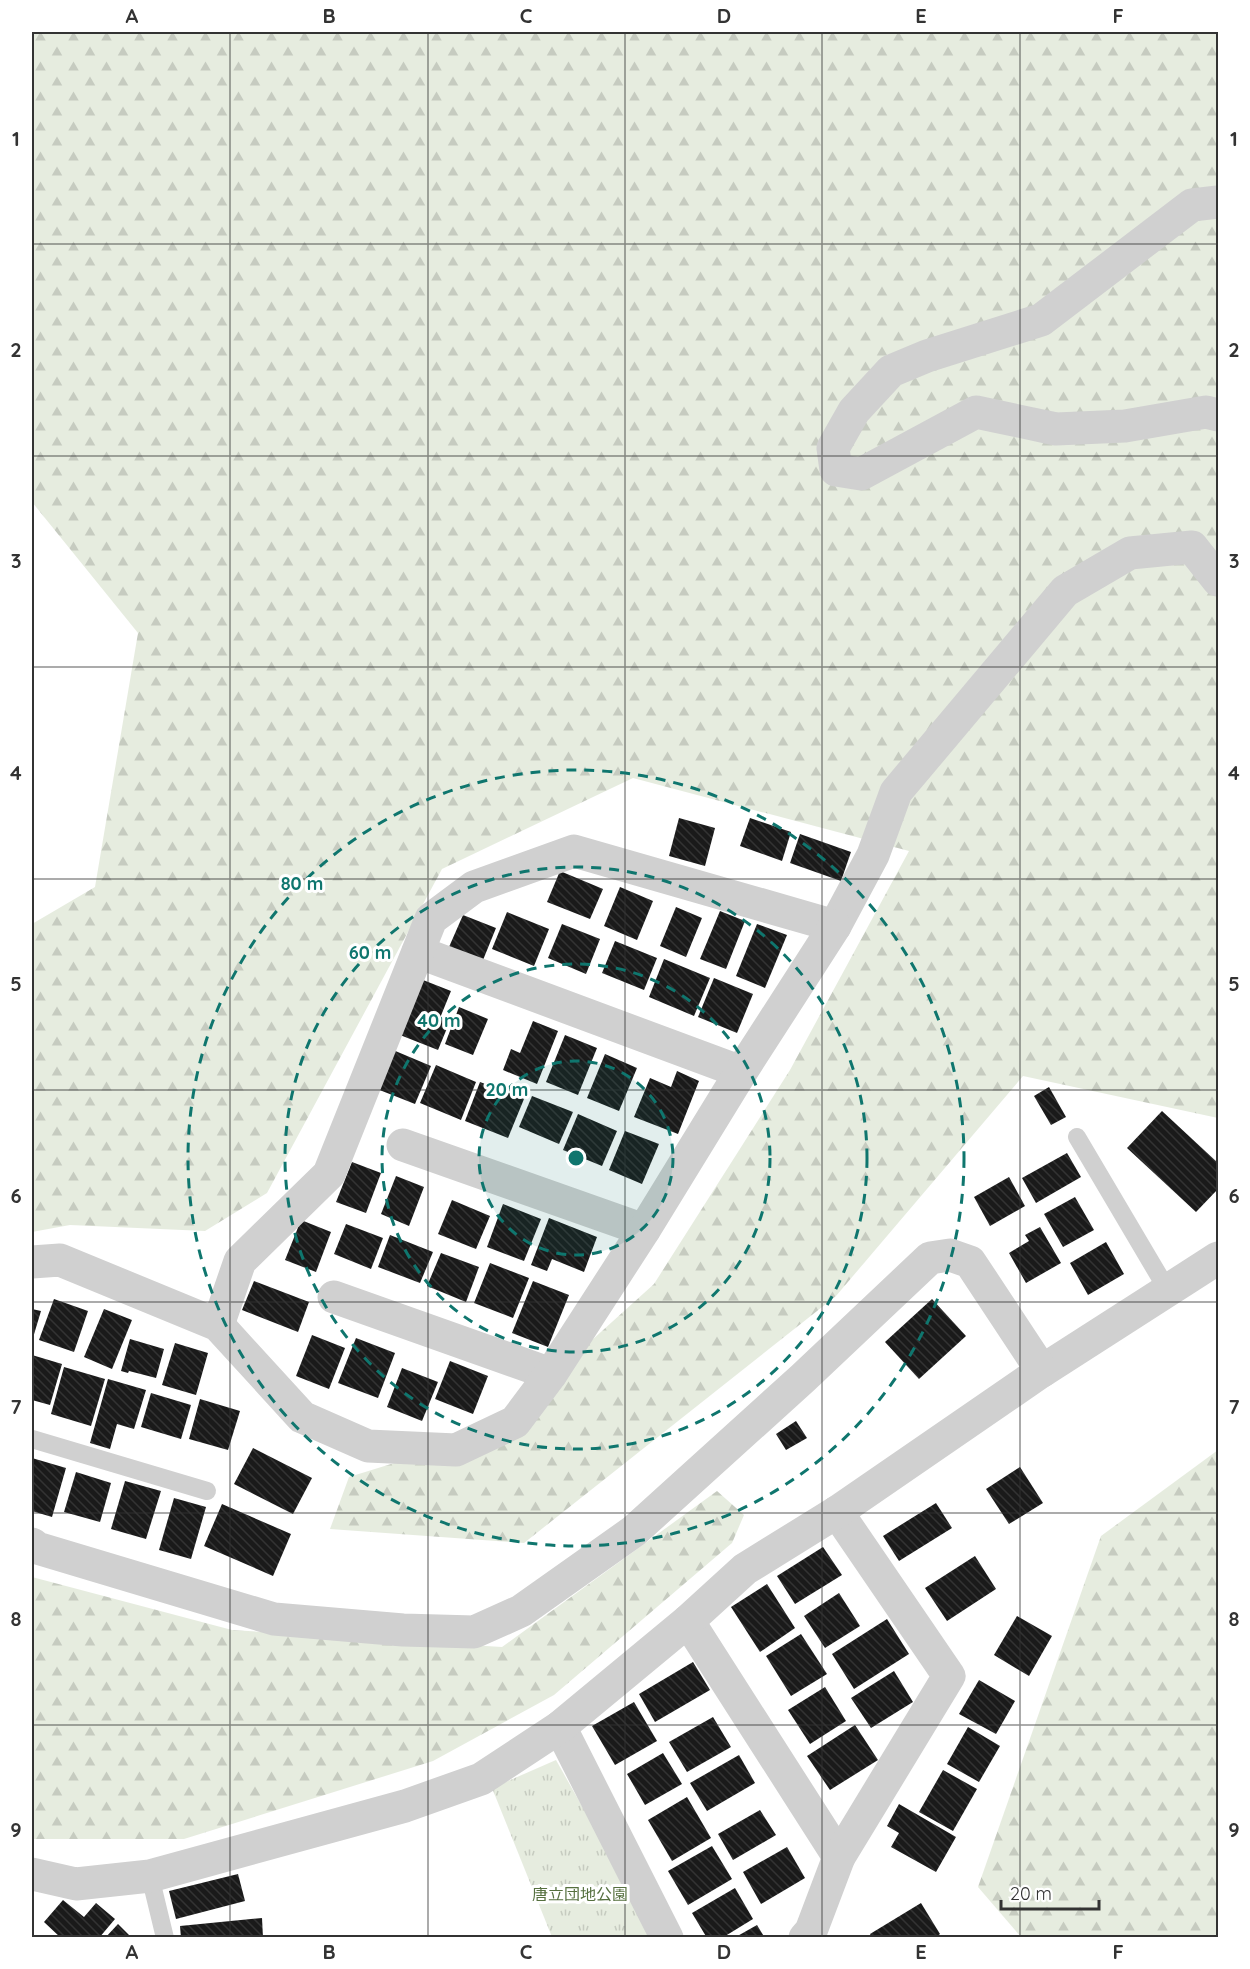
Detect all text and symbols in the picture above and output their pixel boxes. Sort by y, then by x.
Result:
text: A [126,3,139,28]
text: B [322,3,336,28]
text: C [520,3,533,28]
text: D [717,3,731,28]
text: E [915,3,927,28]
text: F [1112,3,1124,28]
text: 1 [12,126,20,151]
text: 1 [1230,126,1238,151]
text: 2 [10,337,22,362]
text: 2 [1228,337,1240,362]
text: 3 [11,548,21,573]
text: 3 [1229,548,1239,573]
text: 4 [10,760,22,785]
text: 4 [1228,760,1240,785]
text: 80 m [281,872,323,895]
text: 60 m [349,941,391,964]
text: 5 [10,971,22,996]
text: 5 [1228,971,1240,996]
text: 40 m [417,1009,461,1032]
text: 20 m [486,1078,528,1101]
centre of rings [566,1148,586,1168]
text: 6 [10,1183,22,1208]
text: 6 [1228,1183,1240,1208]
text: 7 [11,1394,22,1419]
text: 7 [1229,1394,1240,1419]
text: 8 [11,1606,22,1631]
text: 8 [1229,1606,1240,1631]
text: 9 [10,1817,22,1842]
text: 9 [1228,1817,1240,1842]
scale bar [1001,1873,1098,1911]
text: 20 m [1010,1882,1052,1905]
park label: 唐立団地公園 [532,1884,628,1904]
text: A [126,1939,139,1964]
text: B [322,1939,336,1964]
text: C [520,1939,533,1964]
text: D [717,1939,731,1964]
text: E [915,1939,927,1964]
text: F [1112,1939,1124,1964]

